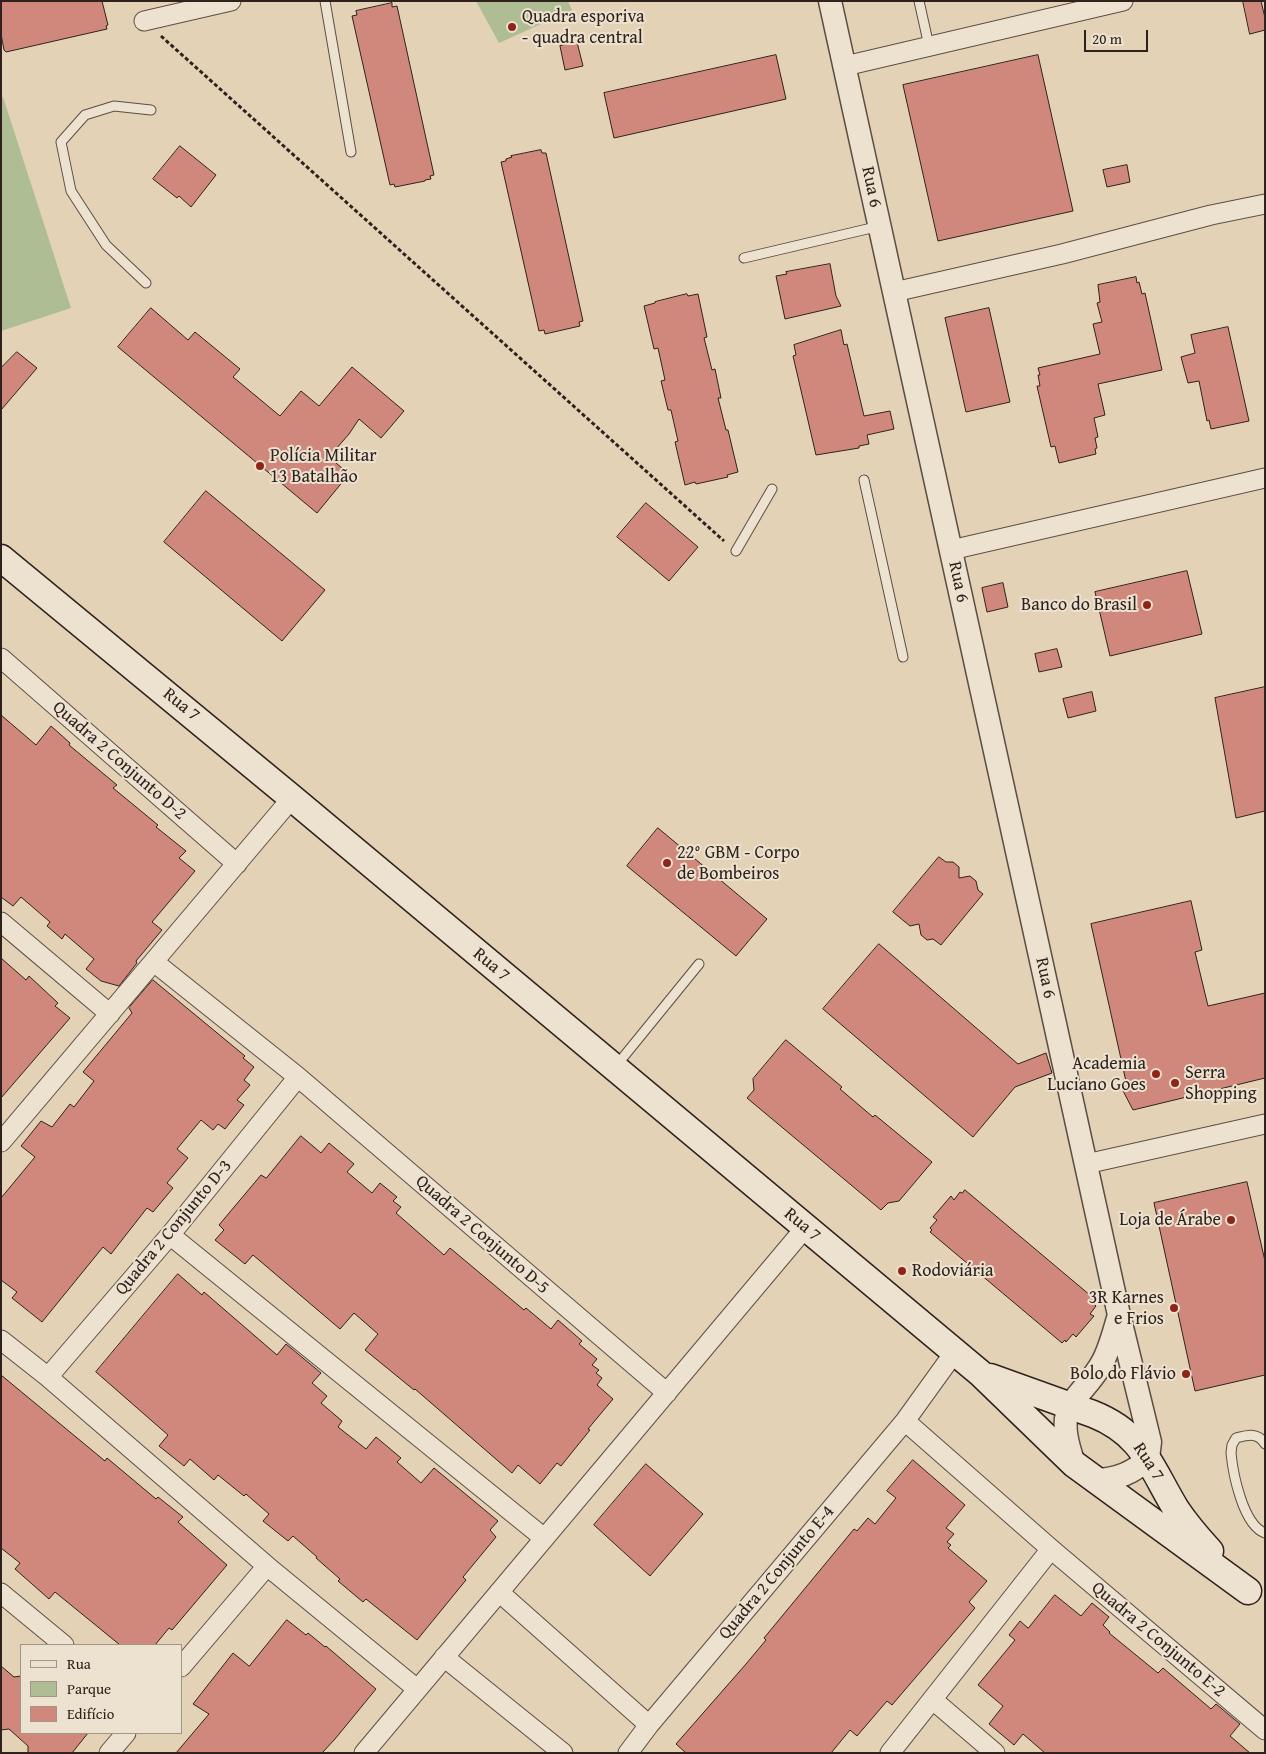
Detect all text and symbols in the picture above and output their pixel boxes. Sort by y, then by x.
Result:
place label: Quadra esporiva - quadra central [522,6,645,48]
scale bar [1086,20,1150,52]
marker: Quadra esporiva - quadra central [506,21,518,33]
text: 20 m [1092,28,1122,49]
street label: Rua 6 [856,165,886,209]
place label: Polícia Militar 13 Batalhão [270,445,377,488]
marker: Polícia Militar 13 Batalhão [254,460,266,472]
street label: Rua 6 [943,560,973,604]
place label: Banco do Brasil [1021,594,1137,616]
marker: Banco do Brasil [1141,599,1153,611]
street label: Rua 7 [158,684,204,726]
street label: Quadra 2 Conjunto D-2 [48,697,190,825]
place label: 22° GBM - Corpo de Bombeiros [677,842,800,884]
marker: 22° GBM - Corpo de Bombeiros [661,857,673,869]
street label: Rua 7 [468,943,514,987]
street label: Rua 6 [1030,956,1060,1000]
place label: Academia Luciano Goes [1047,1053,1146,1096]
place label: Serra Shopping [1185,1062,1257,1104]
marker: Academia Luciano Goes [1150,1068,1162,1080]
marker: Serra Shopping [1169,1077,1181,1089]
street label: Quadra 2 Conjunto D-3 [111,1156,237,1300]
street label: Quadra 2 Conjunto D-5 [411,1171,553,1299]
street label: Rua 7 [779,1203,825,1247]
place label: Loja de Árabe [1119,1209,1221,1231]
marker: Loja de Árabe [1225,1214,1237,1226]
place label: Rodoviária [912,1260,993,1282]
marker: Rodoviária [896,1265,908,1277]
place label: 3R Karnes e Frios [1089,1287,1164,1330]
marker: 3R Karnes e Frios [1168,1302,1180,1314]
place label: Bolo do Flávio [1070,1363,1176,1385]
marker: Bolo do Flávio [1180,1368,1192,1380]
street label: Rua 7 [1128,1439,1168,1485]
street label: Quadra 2 Conjunto E-4 [715,1502,839,1644]
street label: Quadra 2 Conjunto E-2 [1087,1578,1229,1702]
legend [20,1644,182,1734]
text: Rua [67,1653,91,1674]
text: Parque [67,1678,111,1699]
text: Edifício [67,1703,114,1724]

